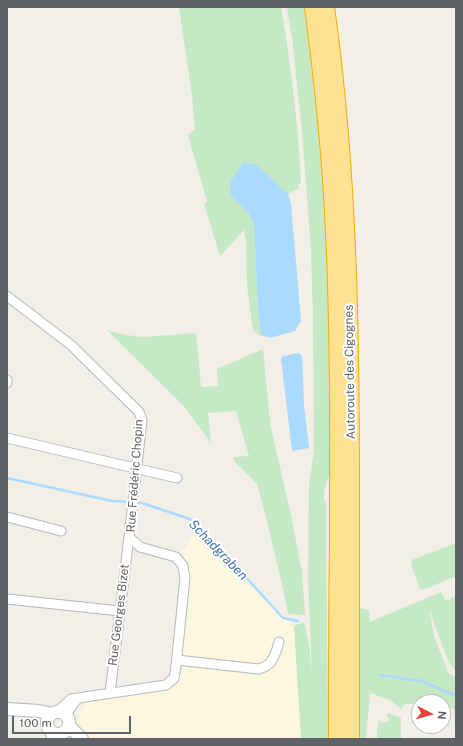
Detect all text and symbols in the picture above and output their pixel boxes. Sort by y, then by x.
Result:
street label: Autoroute des Cigognes [342,305,358,439]
street label: Rue Frédéric Chopin [124,419,146,533]
water label: Schadgraben [185,516,251,584]
street label: Rue Georges Bizet [106,563,132,667]
north arrow [411,694,451,734]
scale bar [14,708,133,734]
text: N [436,710,448,720]
text: 100 m [19,716,52,730]

